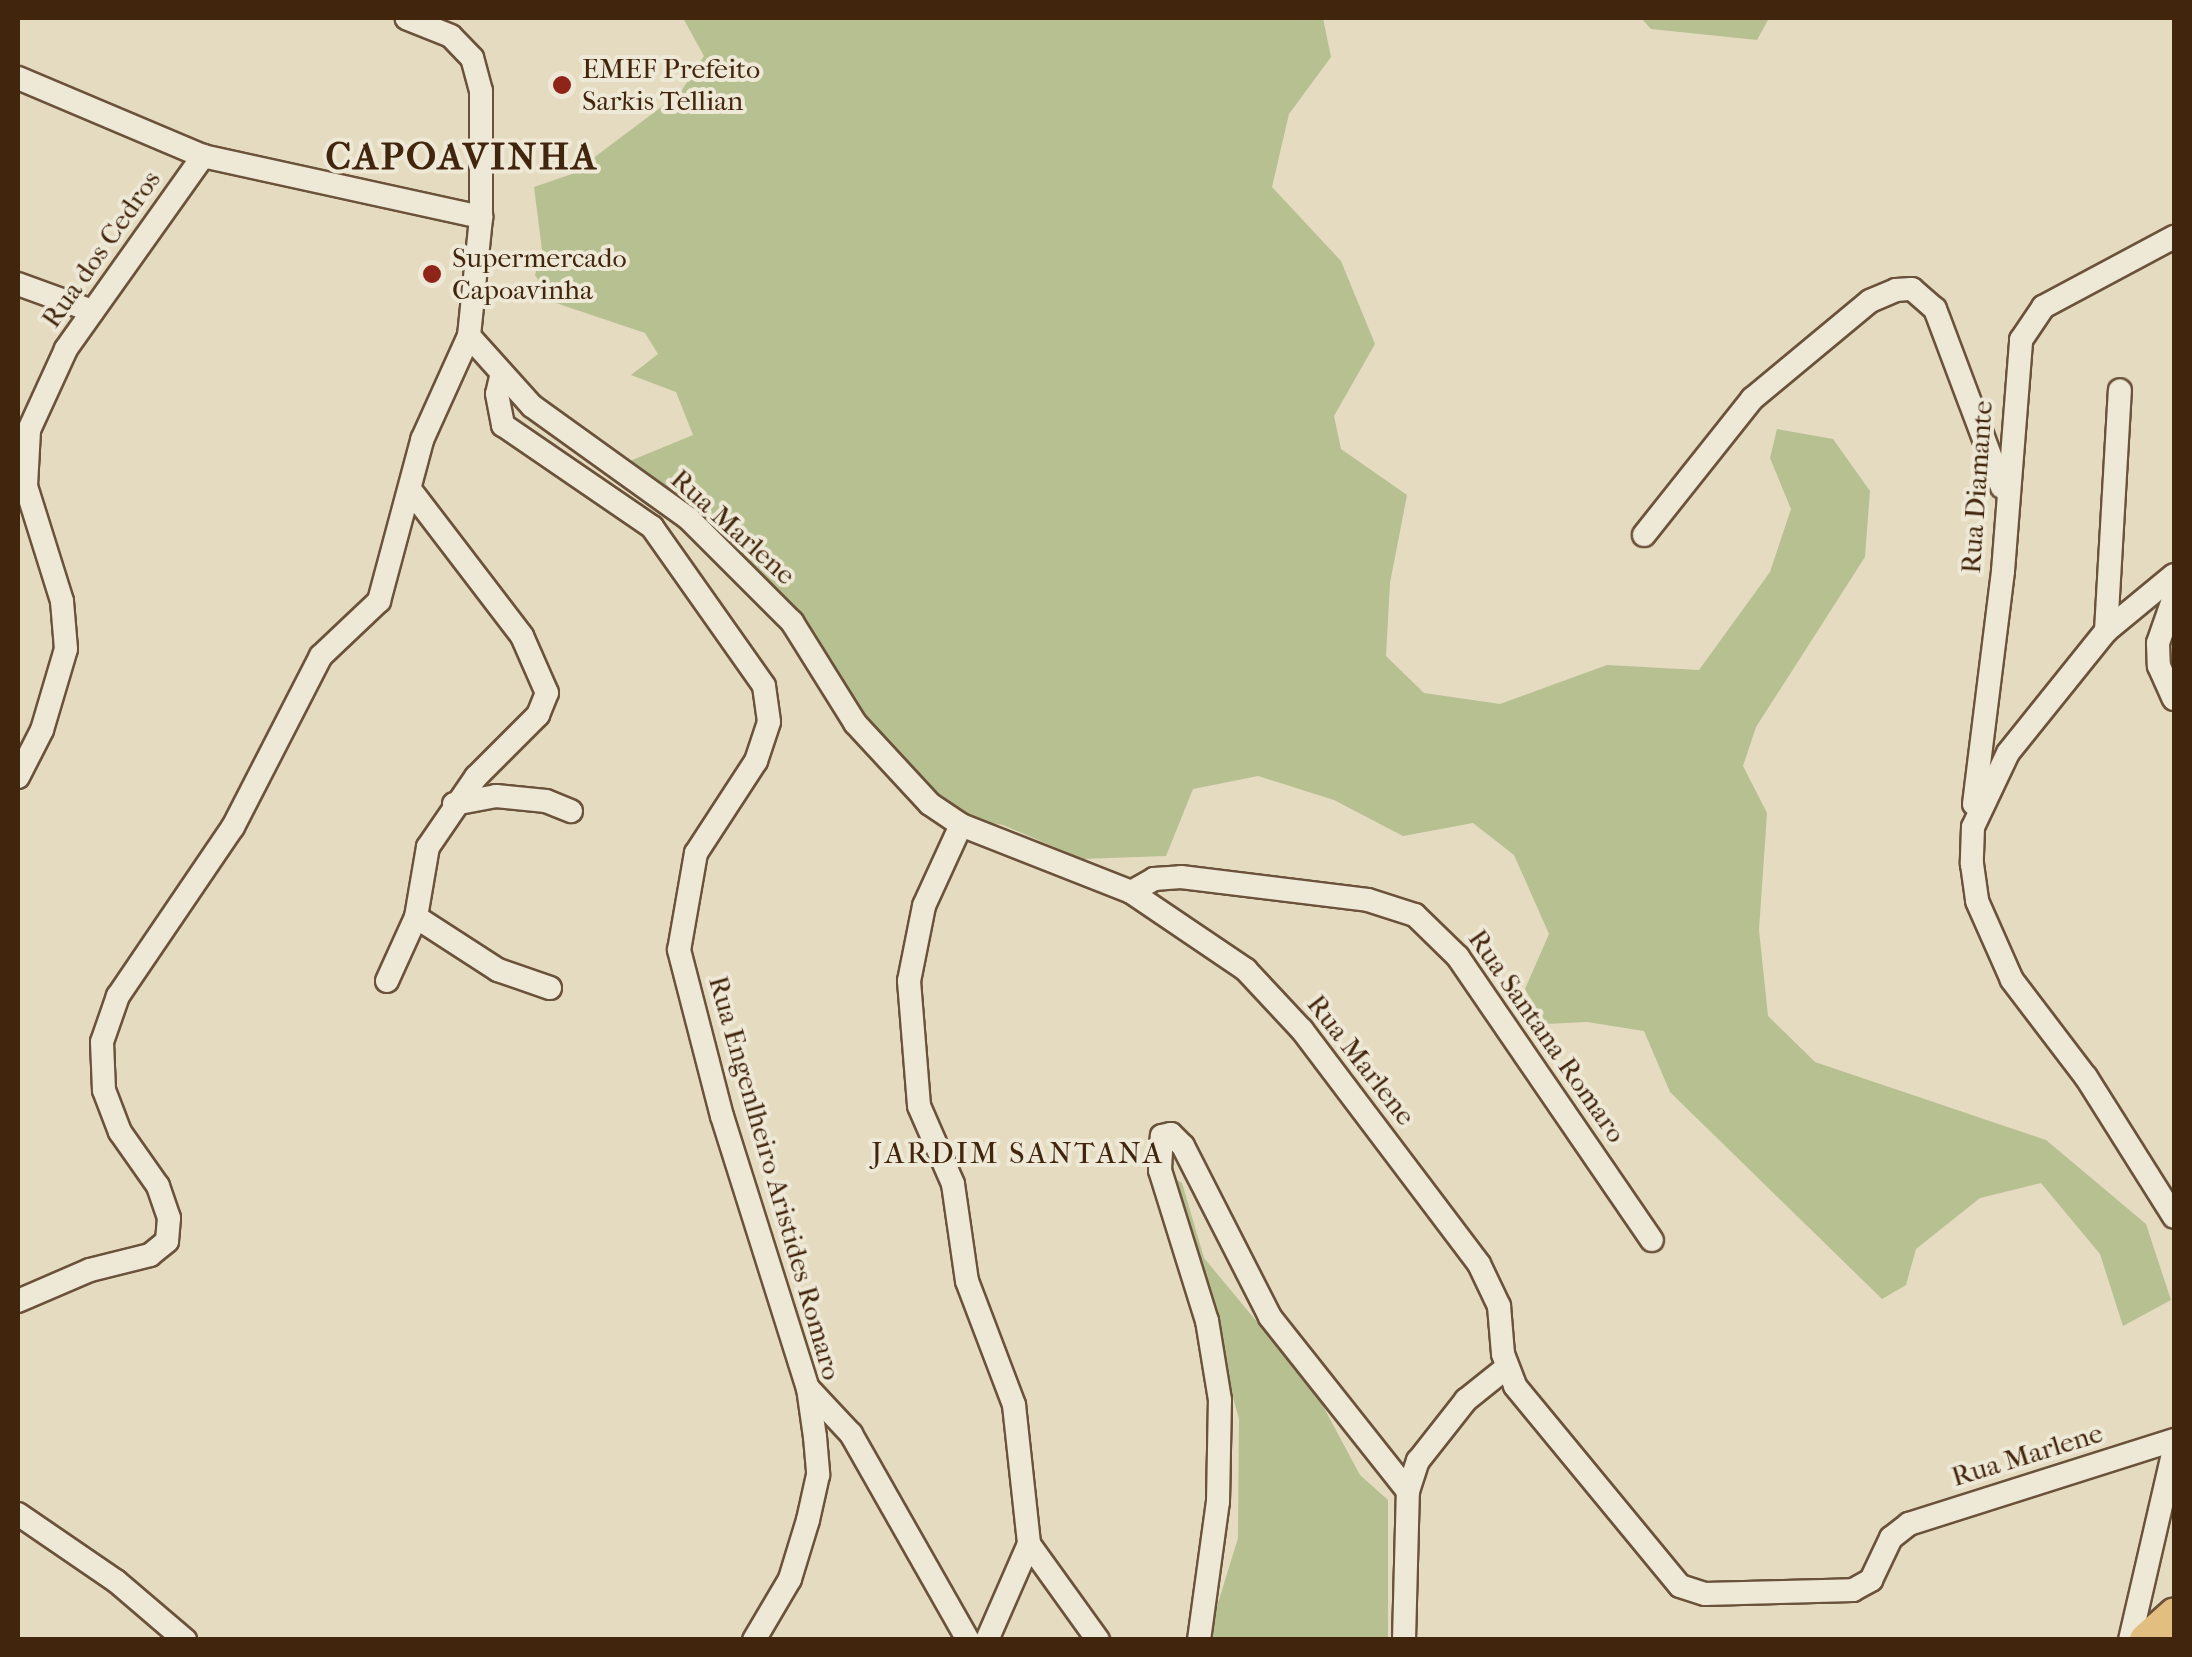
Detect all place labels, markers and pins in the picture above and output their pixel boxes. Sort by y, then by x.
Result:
place label: EMEF Prefeito Sarkis Tellian [582,52,760,118]
marker: EMEF Prefeito Sarkis Tellian [551,74,573,96]
place label: Supermercado Capoavinha [452,241,627,307]
marker: Supermercado Capoavinha [421,263,443,285]

